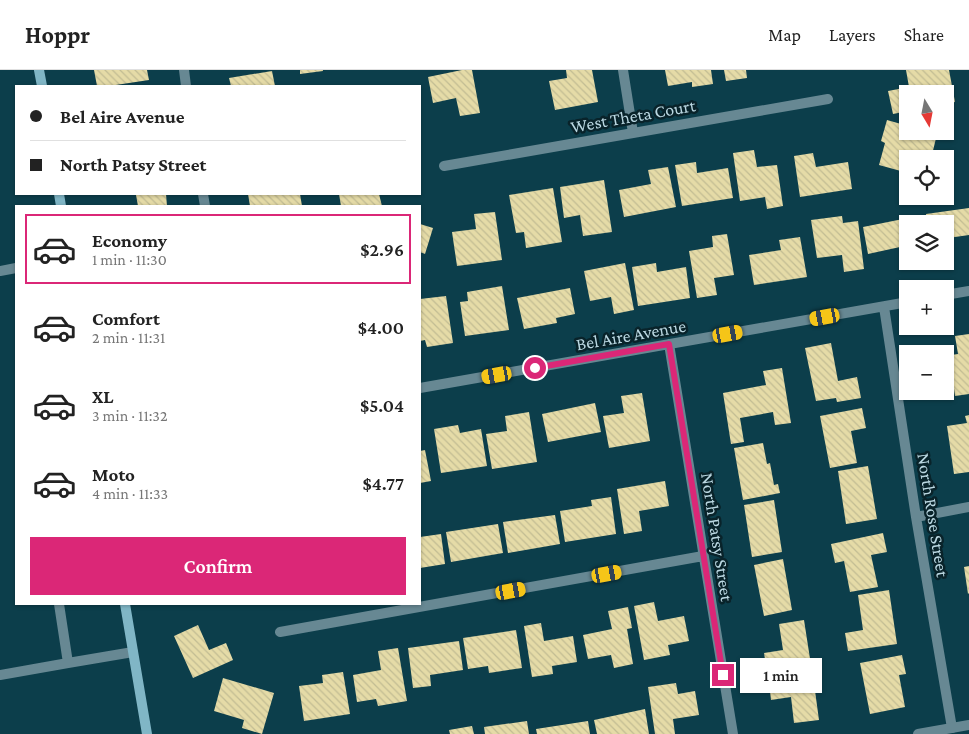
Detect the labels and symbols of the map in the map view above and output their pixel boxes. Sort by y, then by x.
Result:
north arrow [899,85,954,140]
street label: West Theta Court [569,95,698,137]
car [808,307,841,327]
street label: Bel Aire Avenue [575,315,688,354]
car [711,324,744,344]
route start [524,357,546,379]
car [480,365,513,385]
street label: North Rose Street [913,452,953,579]
street label: North Patsy Street [697,471,737,604]
car [590,564,623,584]
car [494,581,527,601]
callout: 1 min [740,658,823,692]
route end [712,664,734,686]

